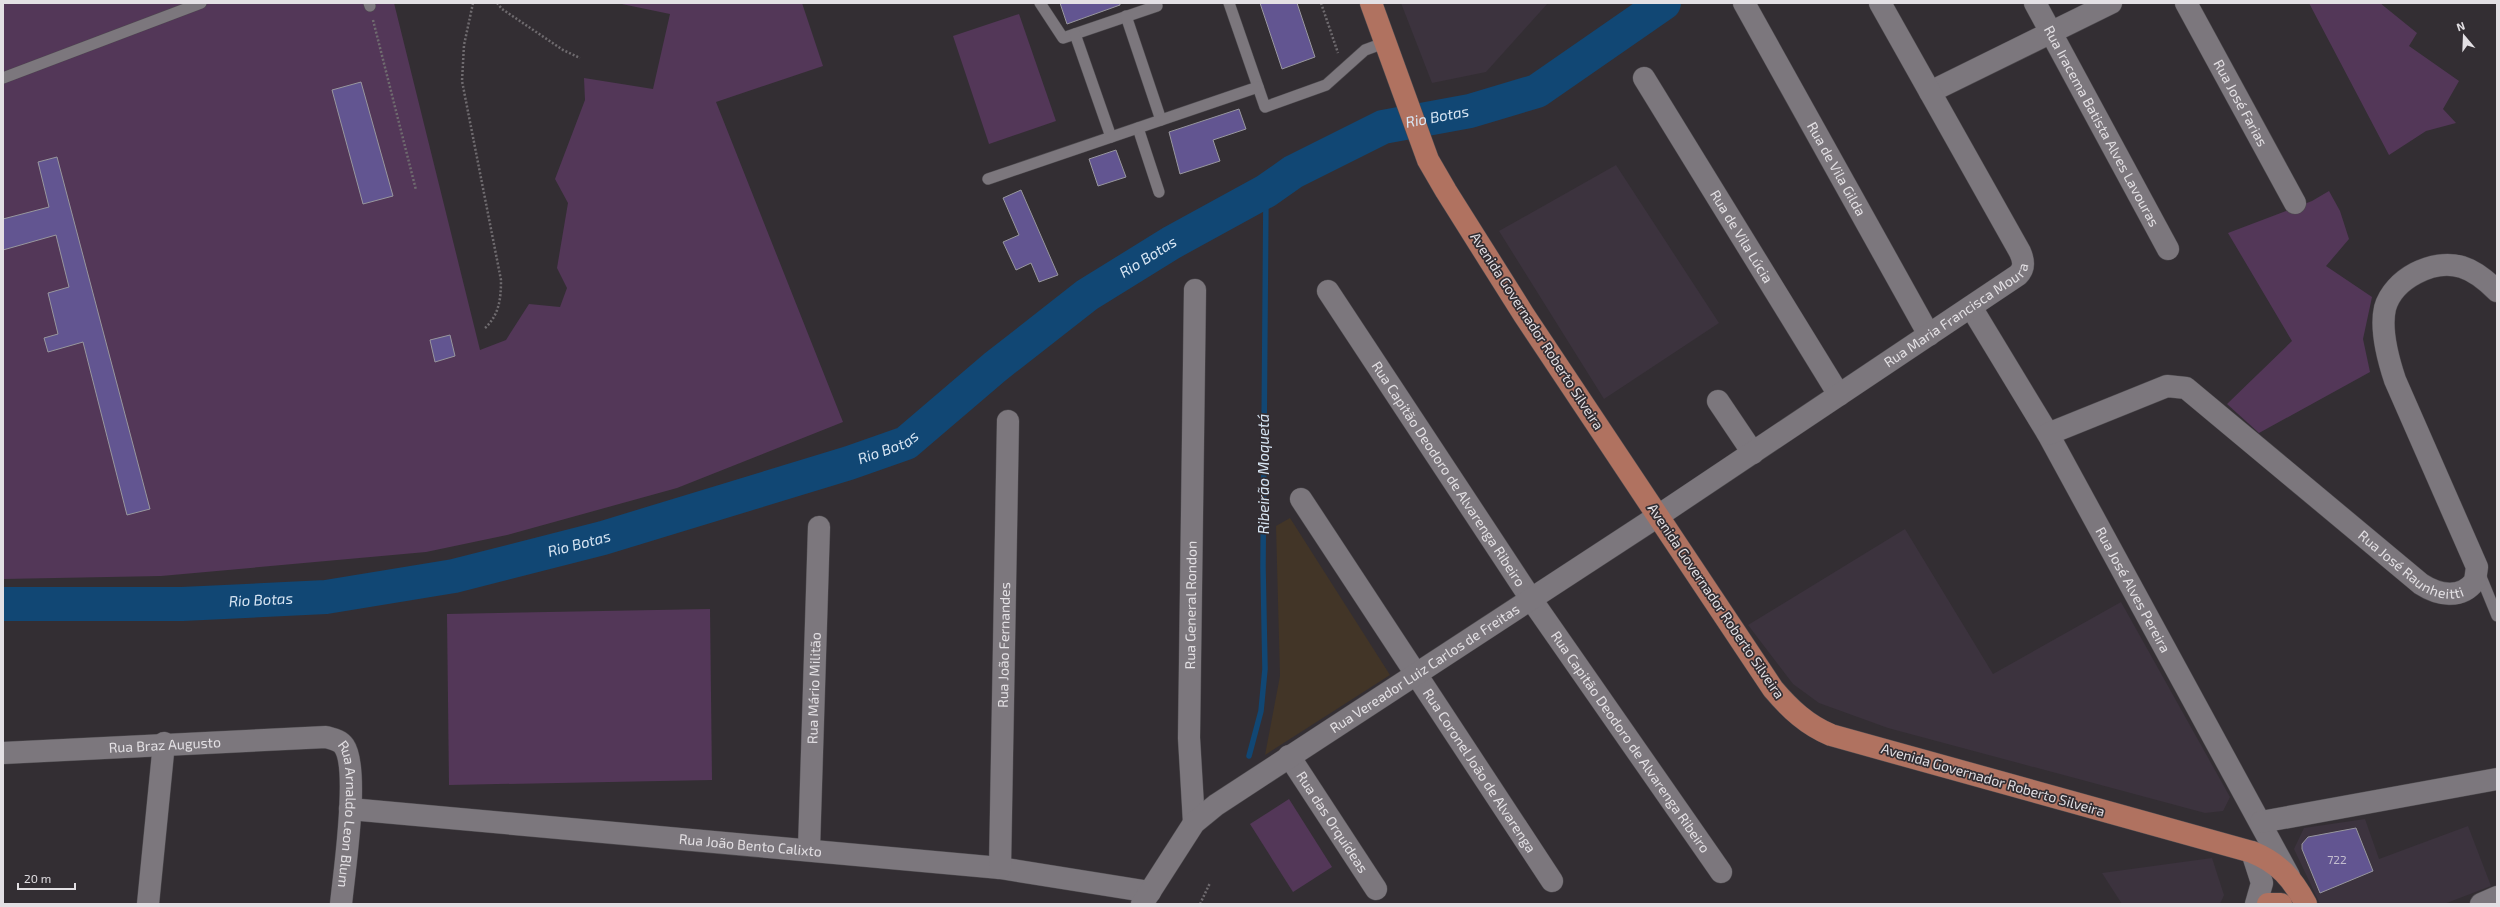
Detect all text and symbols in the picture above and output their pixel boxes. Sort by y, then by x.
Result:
north arrow [2444,16,2484,56]
text: N [2455,19,2467,34]
street label: Rua Iracema Batista Alves Lavouras [2041,22,2163,229]
street label: Rua José Farias [2210,56,2272,149]
water label: Rio Botas [1404,101,1471,131]
street label: Rua de Vila Gilda [1804,119,1870,219]
street label: Rua de Vila Lúcia [1707,187,1777,286]
street label: Avenida Governador Roberto Silveira [1467,229,1608,433]
water label: Rio Botas [1116,231,1180,281]
street label: Rua Maria Francisca Moura [1880,261,2031,370]
street label: Rua Capitão Deodoro de Alvarenga Ribeiro [1369,358,1529,589]
water label: Ribeirão Moquetá [1254,414,1272,534]
water label: Rio Botas [855,426,922,467]
street label: Avenida Governador Roberto Silveira [1645,500,1788,702]
street label: Rua José Alves Pereira [2092,524,2175,655]
water label: Rio Botas [545,526,613,560]
street label: Rua José Raunheitti [2355,526,2466,602]
street label: Rua General Rondon [1181,541,1200,670]
street label: Rua João Fernandes [994,582,1013,708]
water label: Rio Botas [228,589,294,610]
street label: Rua Vereador Luiz Carlos de Freitas [1326,600,1522,736]
street label: Rua Capitão Deodoro de Alvarenga Ribeiro [1548,627,1714,856]
street label: Rua Mário Militão [803,632,824,744]
street label: Rua Coronel João de Alvarenga [1420,685,1540,856]
street label: Rua Braz Augusto [108,733,221,756]
street label: Rua Arnaldo Leon Blum [335,737,360,889]
street label: Avenida Governador Roberto Silveira [1879,739,2107,820]
street label: Rua das Orquídeas [1293,768,1372,876]
street label: Rua João Bento Calixto [678,830,823,860]
house number: 722 [2327,852,2347,866]
scale bar [18,865,75,891]
text: 20 m [24,871,51,885]

